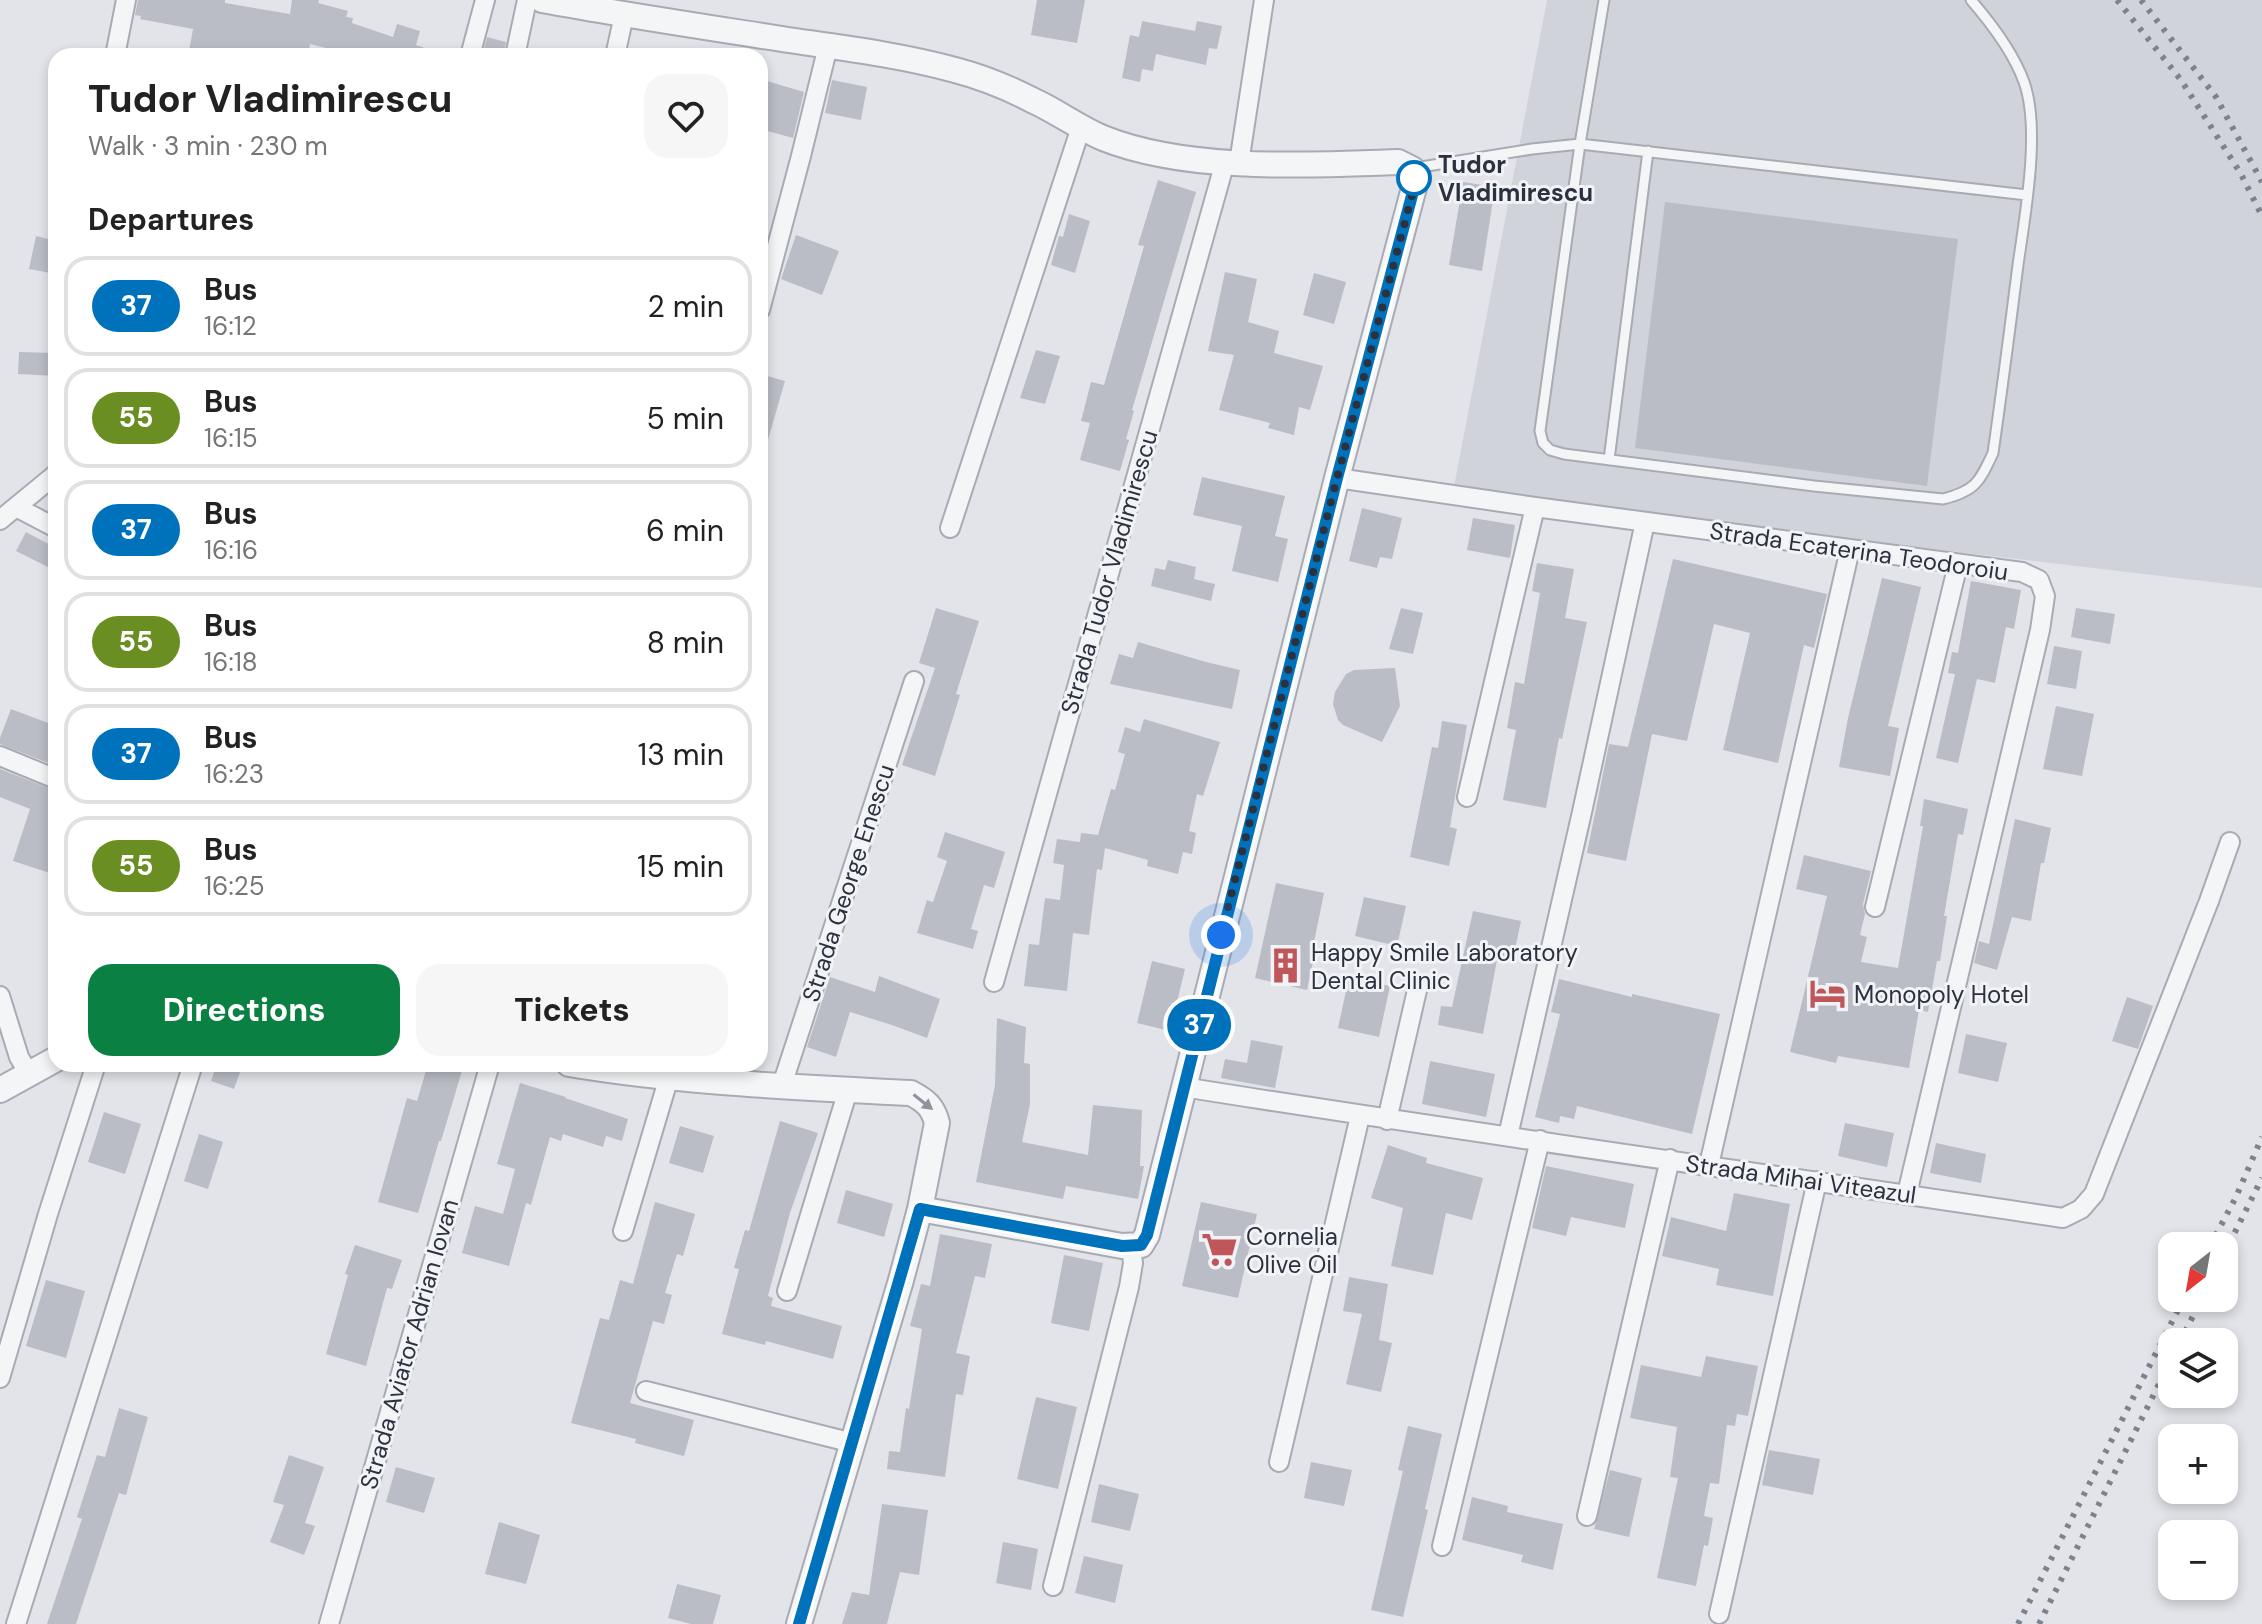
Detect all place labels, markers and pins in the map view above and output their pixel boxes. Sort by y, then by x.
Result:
place label: Tudor Vladimirescu [1438,149,1593,208]
marker: Tudor Vladimirescu [1397,161,1431,195]
place label: Happy Smile Laboratory Dental Clinic [1311,937,1578,996]
building icon: Happy Smile Laboratory Dental Clinic [1266,947,1304,985]
hotel icon: Monopoly Hotel [1809,975,1847,1013]
place label: Monopoly Hotel [1854,979,2029,1010]
place label: Cornelia Olive Oil [1246,1221,1338,1280]
supermarket icon: Cornelia Olive Oil [1201,1231,1239,1269]

